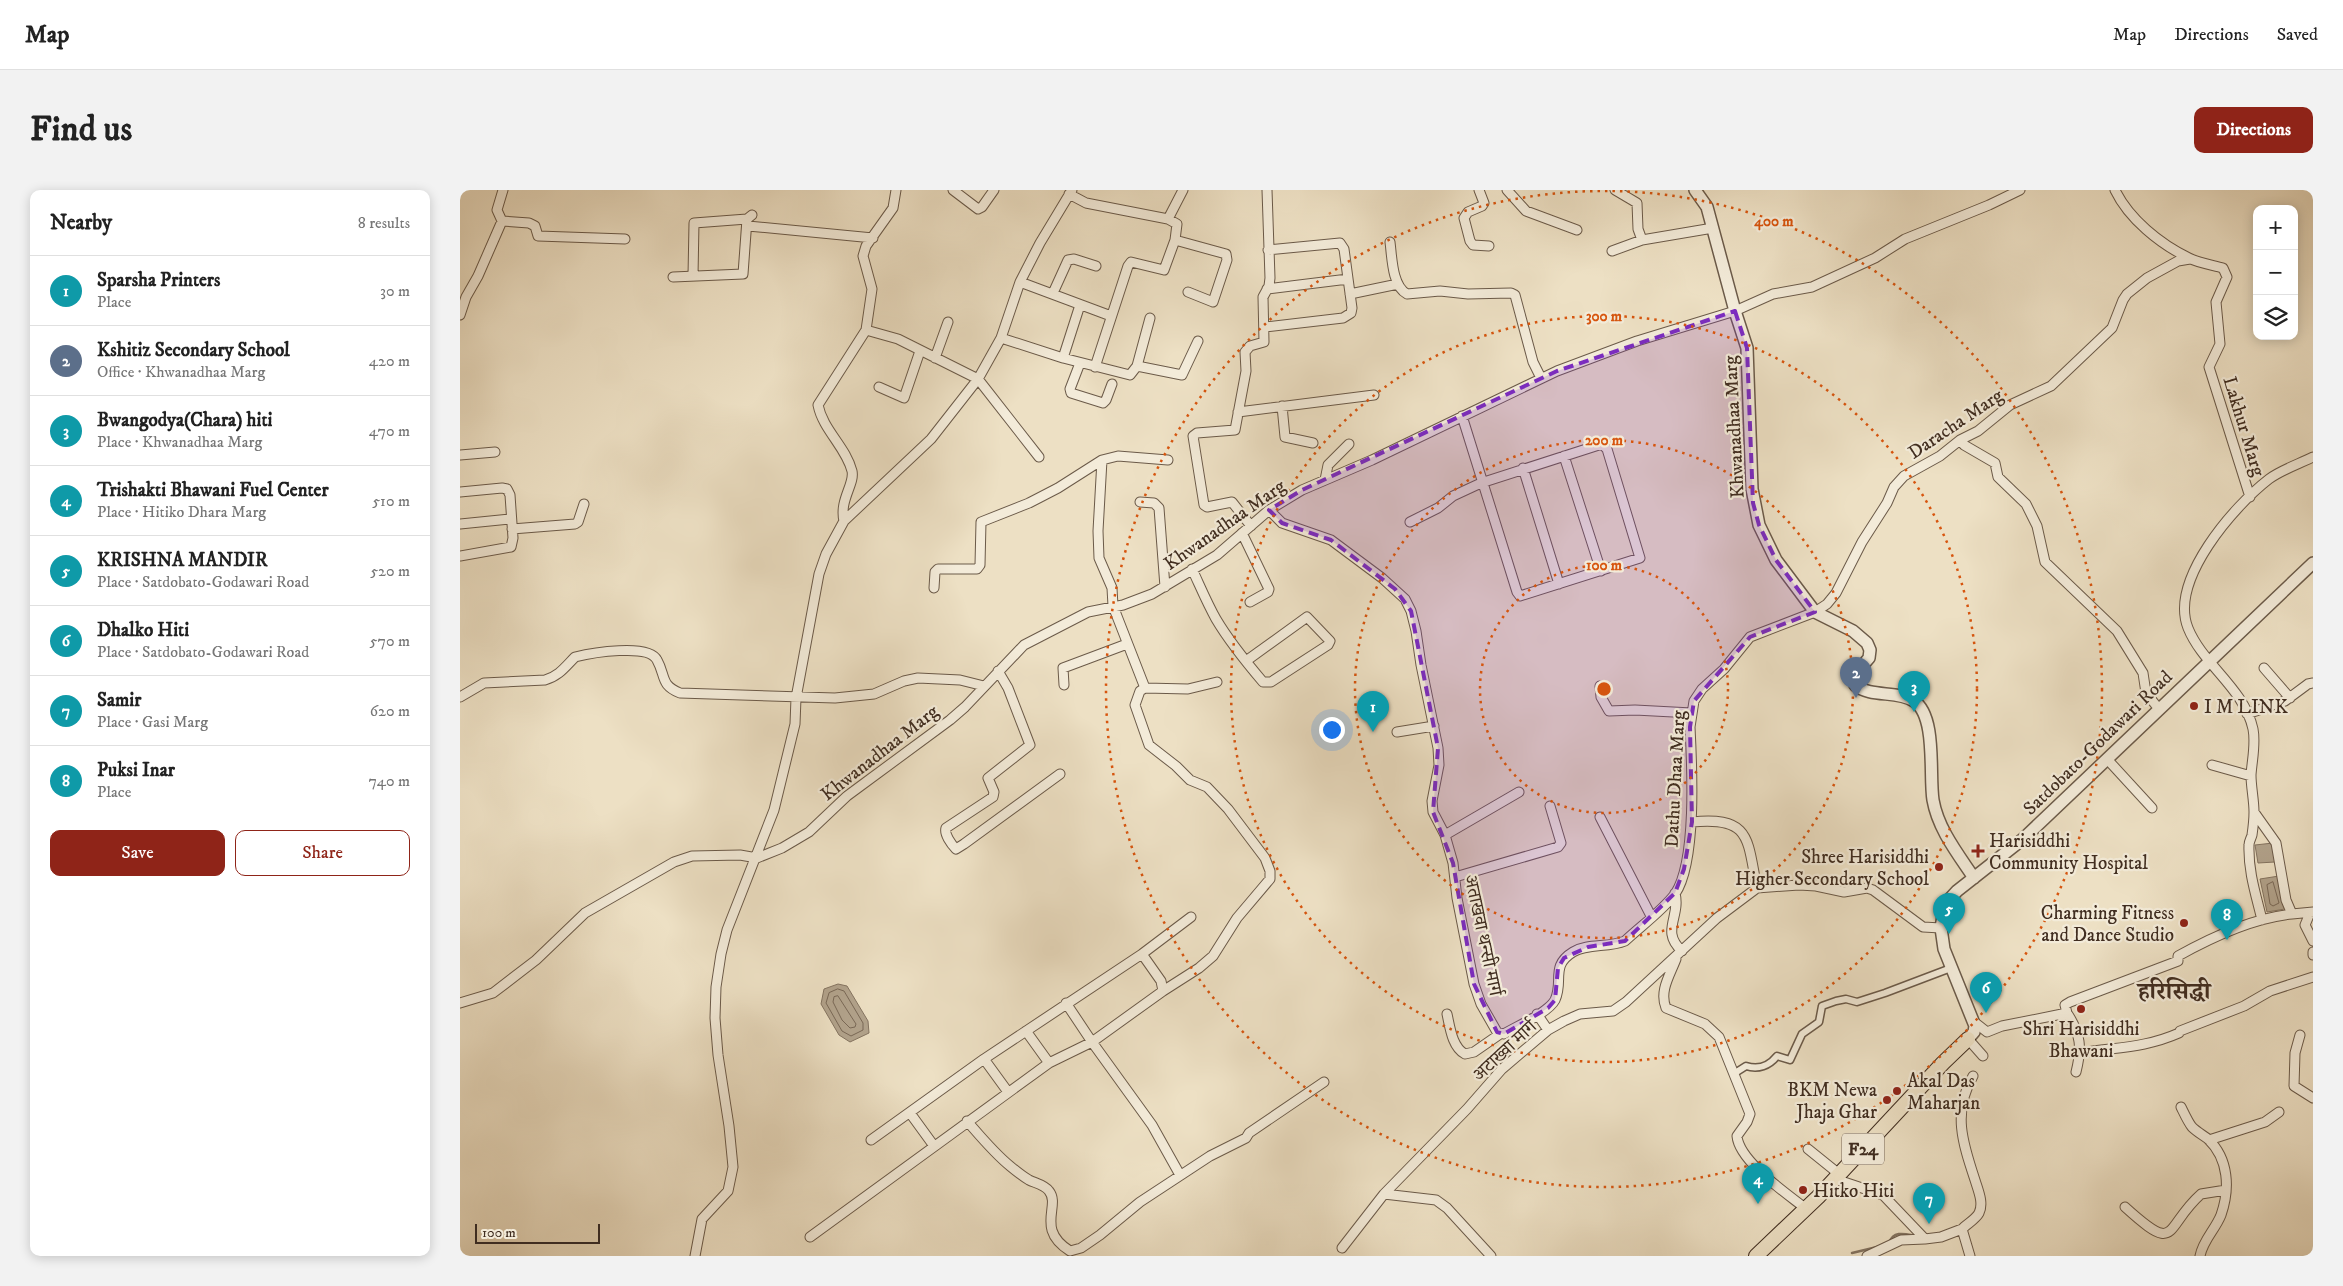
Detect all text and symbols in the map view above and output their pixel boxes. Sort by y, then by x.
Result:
text: Map [25,20,69,50]
text: Map [2113,24,2146,46]
text: Directions [2174,24,2249,46]
text: Saved [2277,24,2318,46]
button: Directions [2194,107,2313,153]
text: Find us [30,108,132,152]
map controls [2253,205,2298,340]
button: + [2253,205,2298,250]
text: Nearby [50,210,112,236]
text: 400 m [1753,212,1794,231]
text: 8 results [358,213,410,233]
button: − [2253,250,2298,295]
text: Sparsha Printers [97,269,220,292]
text: 1 [63,281,69,301]
text: 30 m [380,281,410,301]
text: Place [97,292,131,312]
button: layers [2253,295,2298,340]
text: 300 m [1586,307,1623,326]
text: Kshitiz Secondary School [97,339,290,362]
text: 2 [62,351,70,371]
text: 420 m [369,351,410,371]
street label: Khwanadhaa Marg [1719,354,1750,499]
text: Office · Khwanadhaa Marg [97,362,265,382]
street label: Lakhur Marg [2217,374,2270,480]
street label: Daracha Marg [1904,384,2008,464]
text: Bwangodya(Chara) hiti [97,409,272,432]
text: 3 [63,421,69,441]
text: 470 m [369,421,410,441]
text: 200 m [1585,431,1624,450]
text: Place · Khwanadhaa Marg [97,432,262,452]
street label: Khwanadhaa Marg [1160,474,1291,576]
text: Trishakti Bhawani Fuel Center [97,479,329,502]
text: 4 [61,491,71,511]
text: 510 m [372,491,410,511]
text: Place · Hitiko Dhara Marg [97,502,266,522]
text: KRISHNA MANDIR [97,549,268,572]
text: 100 m [1586,556,1623,575]
text: 5 [62,561,70,581]
text: 520 m [370,561,410,581]
text: Place · Satdobato-Godawari Road [97,572,309,592]
text: Dhalko Hiti [97,619,189,642]
text: 6 [62,631,70,651]
text: 570 m [370,631,410,651]
text: Place · Satdobato-Godawari Road [97,642,309,662]
pin: 2 [1840,657,1872,698]
street label: Satdobato-Godawari Road [2019,666,2178,820]
pin: 3 [1898,671,1930,712]
centre of rings [1595,680,1613,698]
text: Samir [97,689,141,712]
pin: 1 [1357,691,1389,732]
place label: I M LINK [2204,696,2288,719]
street label: Khwanadhaa Marg [817,700,944,806]
marker: I M LINK [2188,700,2200,712]
text: 7 [62,701,70,721]
text: 620 m [370,701,410,721]
street label: Dathu Dhaa Marg [1660,709,1691,848]
text: Place · Gasi Marg [97,712,208,732]
your location [1319,717,1345,743]
text: Puksi Inar [97,759,175,782]
text: 8 [62,771,70,791]
text: 740 m [369,771,410,791]
text: Place [97,782,131,802]
button: Save [50,830,225,876]
button: Share [235,830,410,876]
place label: Harisiddhi Community Hospital [1989,830,2148,875]
marker: Harisiddhi Community Hospital [1971,844,1985,858]
place label: Shree Harisiddhi Higher Secondary School [1735,846,1929,891]
marker: Shree Harisiddhi Higher Secondary School [1933,861,1945,873]
street label: अताखवा थन्सी मार्ग [1458,873,1507,999]
pin: 5 [1933,893,1965,934]
pin: 8 [2211,899,2243,940]
place label: Charming Fitness and Dance Studio [2041,902,2174,947]
marker: Charming Fitness and Dance Studio [2178,917,2190,929]
pin: 6 [1970,972,2002,1013]
district label: हरिसिद्धी [2136,977,2212,1007]
marker: Shri Harisiddhi Bhawani [2075,1003,2087,1015]
street label: अटाख्वा मार्ग [1468,1015,1543,1087]
place label: Shri Harisiddhi Bhawani [2022,1018,2140,1063]
place label: Akal Das Maharjan [1907,1070,1980,1115]
place label: BKM Newa Jhaja Ghar [1787,1079,1877,1124]
marker: Akal Das Maharjan [1891,1085,1903,1097]
marker: BKM Newa Jhaja Ghar [1881,1094,1893,1106]
road number: F24 [1842,1134,1884,1164]
pin: 4 [1742,1163,1774,1204]
place label: Hitko Hiti [1813,1180,1894,1203]
pin: 7 [1913,1183,1945,1224]
marker: Hitko Hiti [1797,1184,1809,1196]
scale bar [475,1221,600,1244]
text: 100 m [482,1224,516,1242]

